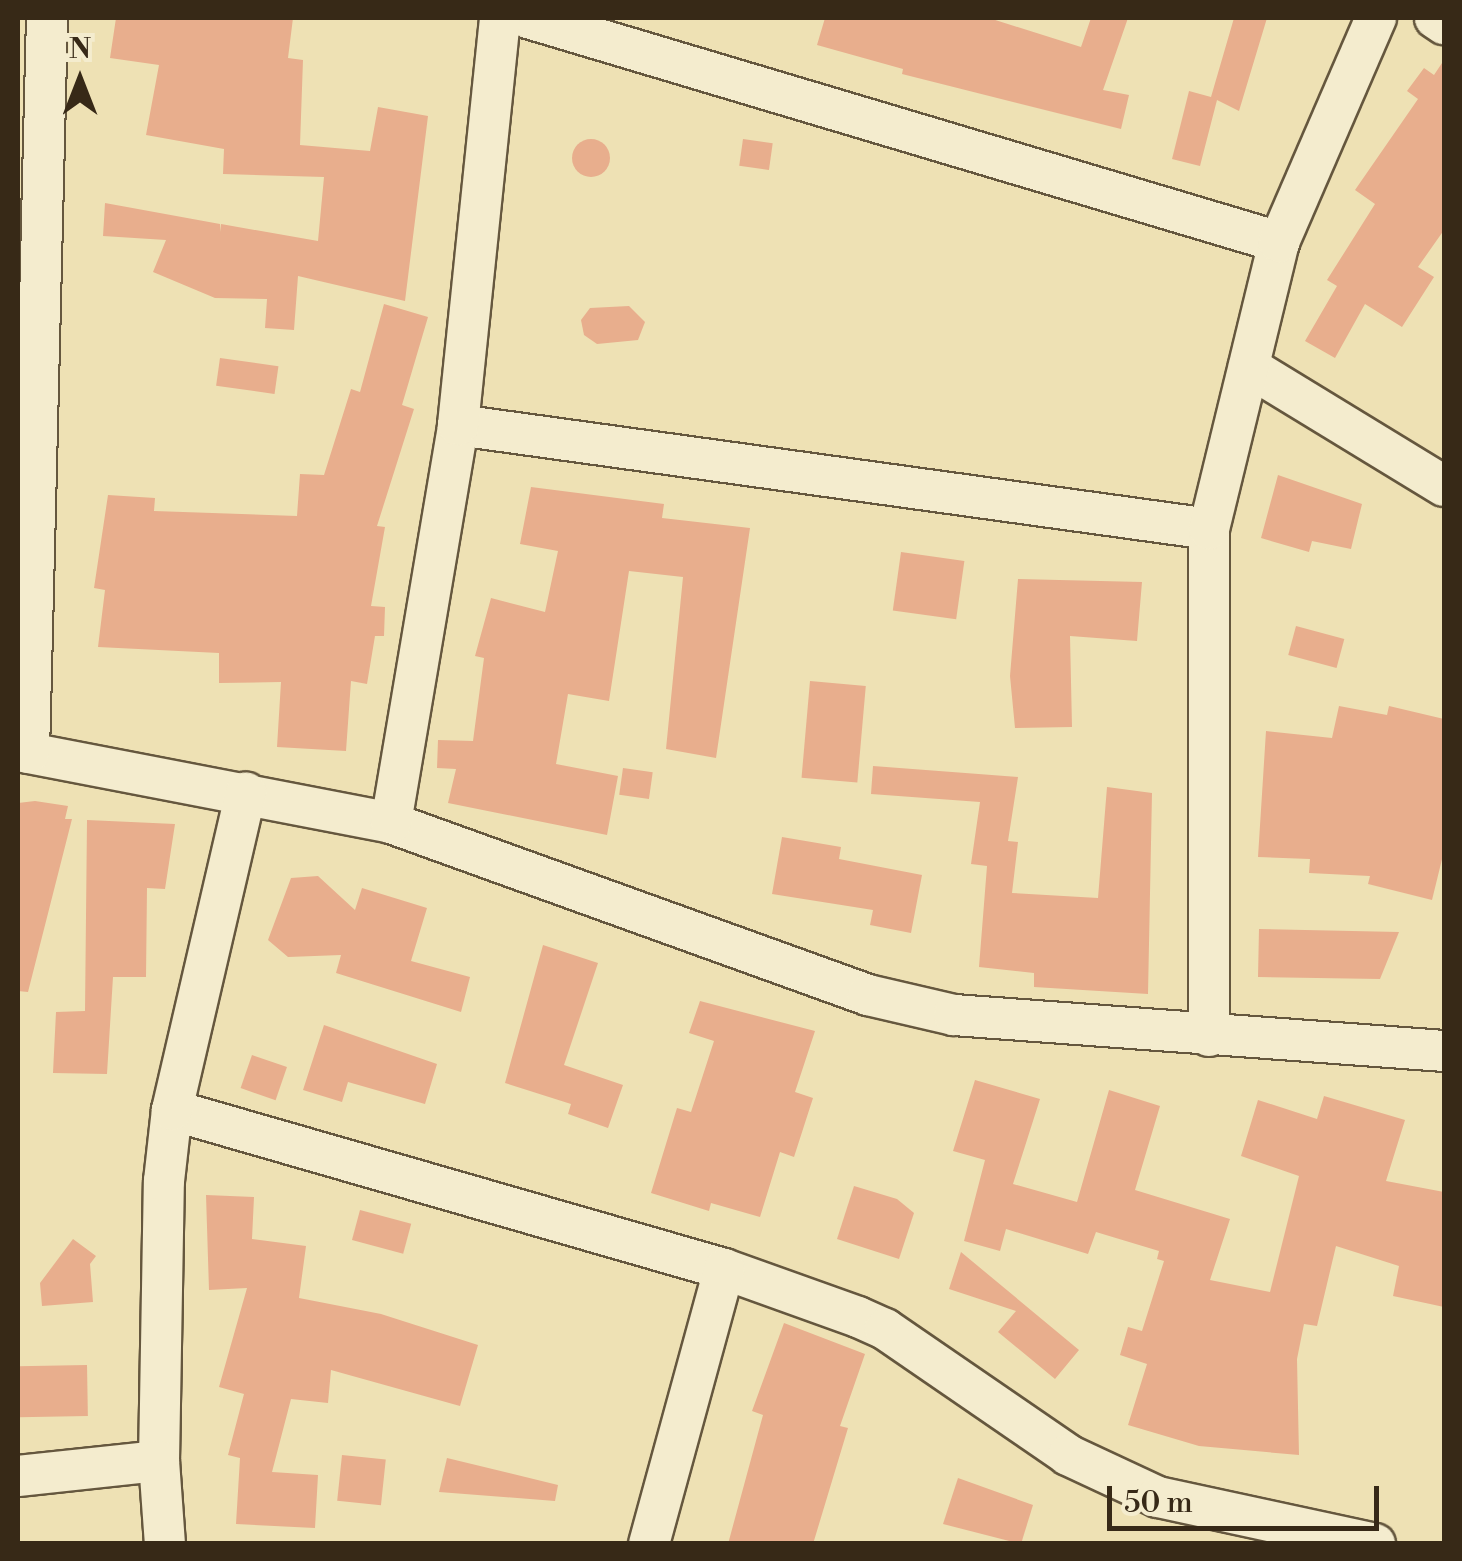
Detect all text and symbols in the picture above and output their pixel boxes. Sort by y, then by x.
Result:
north arrow [30,30,130,130]
text: N [69,32,91,67]
scale bar [1112,1466,1384,1528]
text: 50 m [1124,1484,1193,1522]

